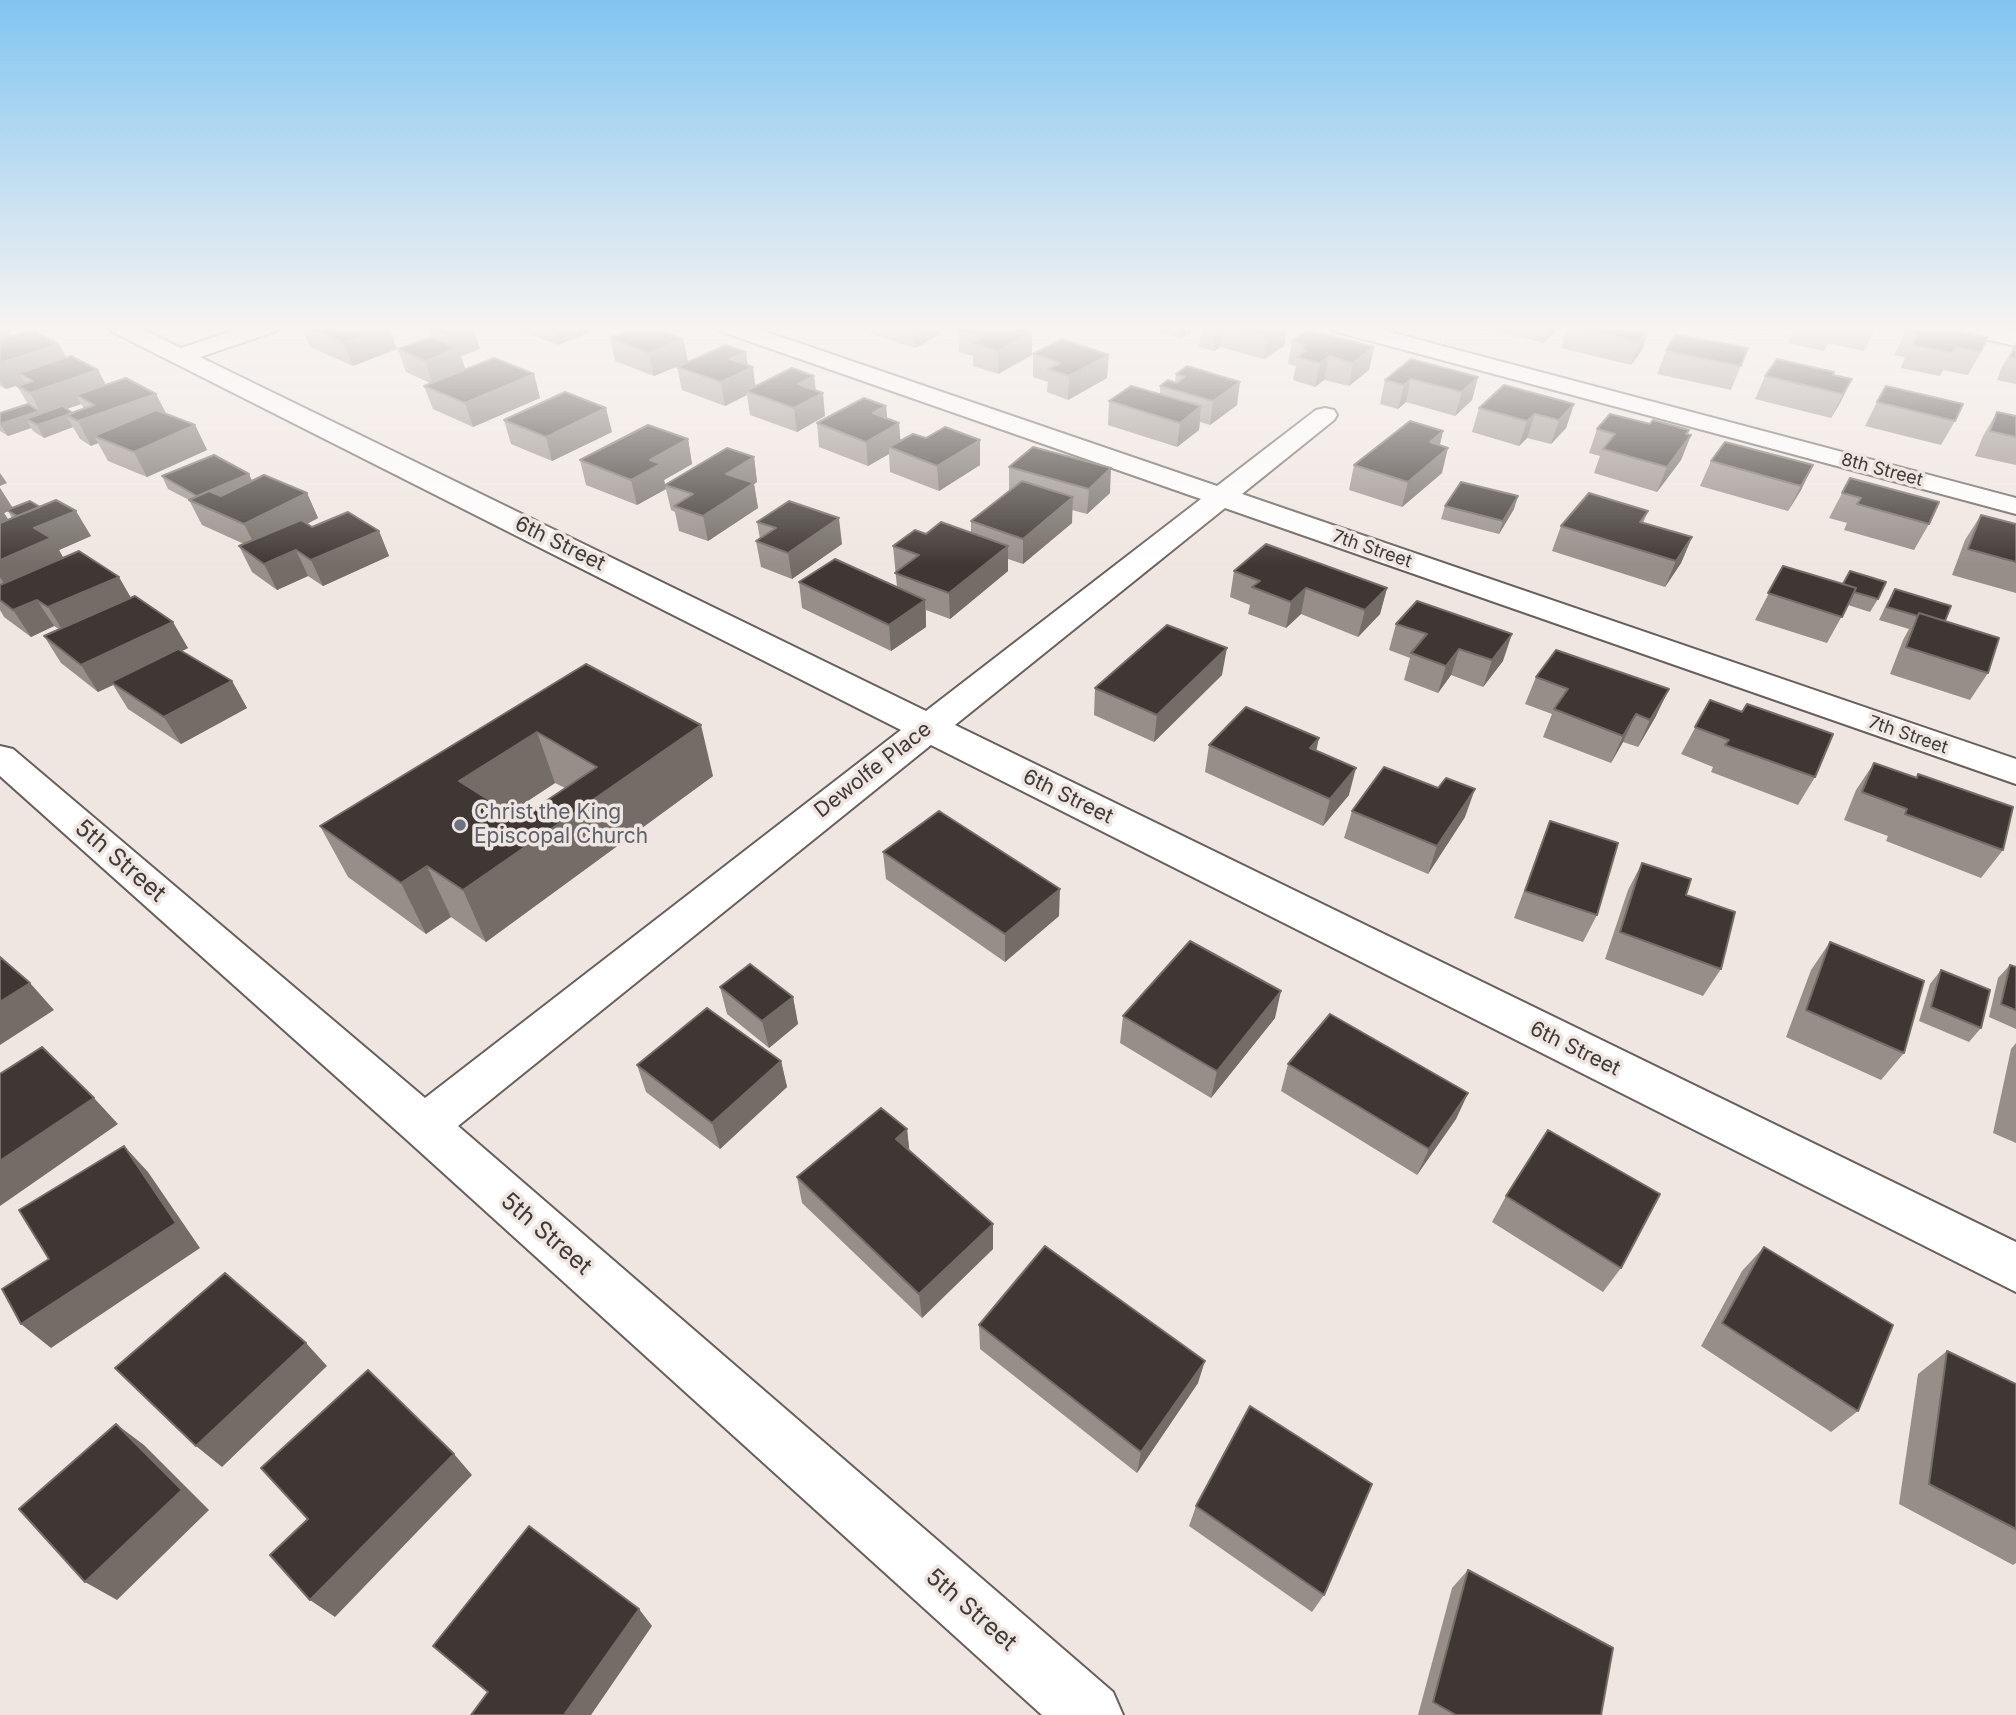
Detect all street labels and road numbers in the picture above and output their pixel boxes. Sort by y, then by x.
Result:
street label: 8th Street [1839,449,1925,491]
street label: 6th Street [511,511,609,577]
street label: 7th Street [1329,525,1415,573]
street label: 7th Street [1865,711,1951,759]
street label: Dewolfe Place [810,717,936,823]
street label: 6th Street [1019,764,1117,830]
street label: 5th Street [69,814,171,908]
street label: 6th Street [1526,1016,1624,1082]
street label: 5th Street [495,1187,597,1281]
street label: 5th Street [920,1563,1022,1657]

